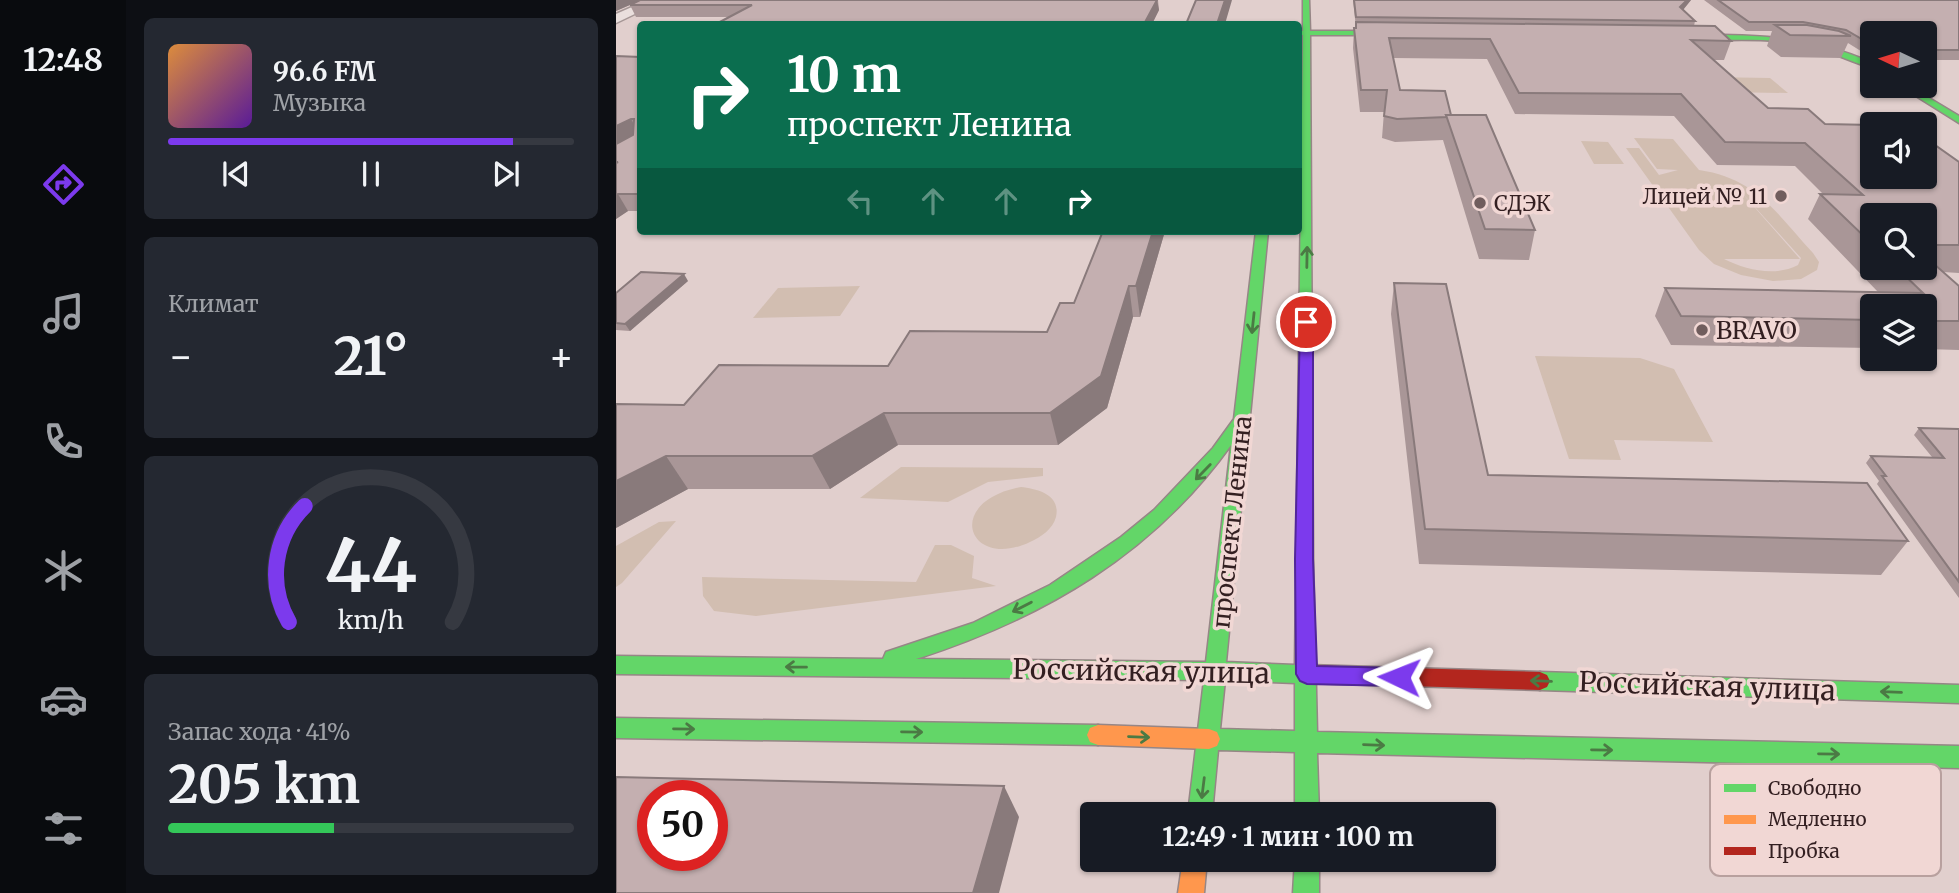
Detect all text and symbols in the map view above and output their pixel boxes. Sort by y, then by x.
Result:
north arrow [1860,21,1937,98]
map controls [1860,21,1937,371]
text: 12:48 [23,40,103,80]
text: 10 m [787,44,901,105]
icon: right [672,49,763,140]
text: 96.6 FM [273,55,376,88]
text: Музыка [273,88,366,117]
text: проспект Ленина [787,105,1072,145]
button: sound [1860,112,1937,189]
icon: previous [217,155,255,193]
icon: pause [352,155,390,193]
icon: next [487,155,525,193]
icon: directions [39,160,88,209]
icon: left [841,182,879,220]
icon: ahead [914,182,952,220]
icon: ahead [987,182,1025,220]
icon: right [1060,182,1098,220]
place label: Лицей № 11 [1642,183,1767,210]
marker: Лицей № 11 [1773,188,1789,204]
place label: СДЭК [1494,190,1551,217]
marker: СДЭК [1472,195,1488,211]
button: search [1860,203,1937,280]
one-way arrow [1300,246,1314,269]
icon: music [39,289,88,338]
text: Климат [168,289,259,318]
pin [1276,292,1336,352]
button: layers [1860,294,1937,371]
icon: arrive [1287,303,1325,341]
one-way arrow [1246,312,1259,334]
place label: BRAVO [1716,315,1797,346]
marker: BRAVO [1694,322,1710,338]
text: 21° [333,324,409,389]
text: − [168,333,193,380]
text: + [549,333,574,380]
street label: проспект Ленина [1205,414,1259,630]
icon: phone [39,417,88,466]
one-way arrow [1195,463,1212,480]
text: 44 [325,520,417,612]
icon: climate [39,546,88,595]
one-way arrow [1012,601,1033,615]
text: km/h [338,604,404,636]
position arrow [1362,640,1436,714]
street label: Российская улица [1012,651,1270,691]
one-way arrow [784,660,807,674]
street label: Российская улица [1578,664,1836,708]
one-way arrow [1530,674,1553,688]
icon: car [39,675,88,724]
one-way arrow [1880,685,1903,698]
text: Запас хода · 41% [168,717,350,746]
one-way arrow [672,722,695,736]
one-way arrow [900,726,923,739]
one-way arrow [1127,731,1150,744]
one-way arrow [1363,738,1386,751]
one-way arrow [1590,743,1613,757]
one-way arrow [1818,748,1841,761]
text: 205 km [168,752,360,817]
legend [1710,764,1941,876]
one-way arrow [1197,776,1210,799]
text: Свободно [1768,776,1861,800]
speed limit sign: 50 [637,780,728,871]
icon: filters [39,804,88,853]
text: Медленно [1768,807,1867,831]
text: 12:49 · 1 мин · 100 m [1162,820,1414,853]
text: Пробка [1768,839,1840,863]

